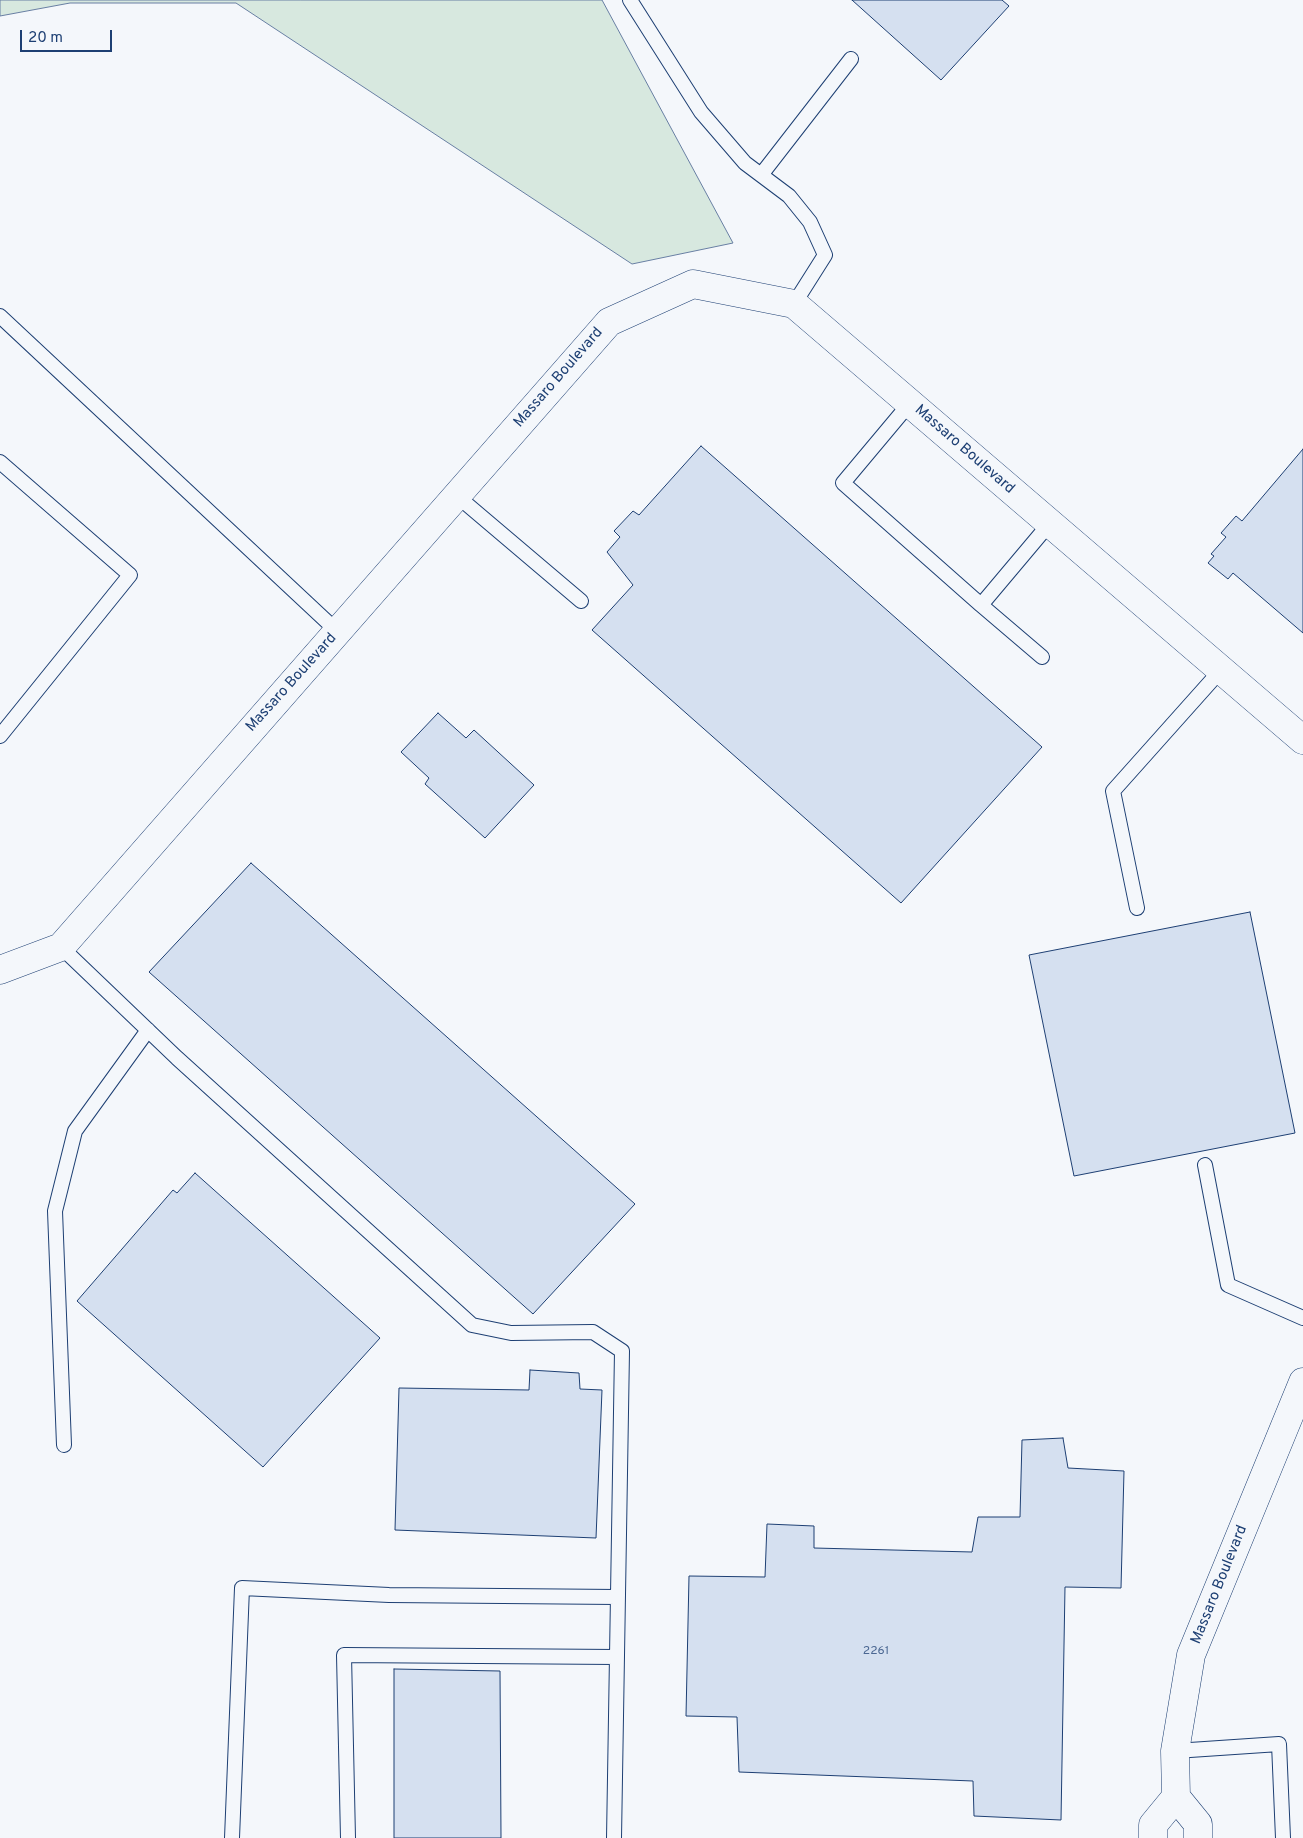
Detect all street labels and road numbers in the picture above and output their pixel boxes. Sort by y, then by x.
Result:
street label: Massaro Boulevard [511,324,607,432]
street label: Massaro Boulevard [910,402,1018,498]
street label: Massaro Boulevard [243,630,341,736]
street label: Massaro Boulevard [1188,1523,1252,1647]

